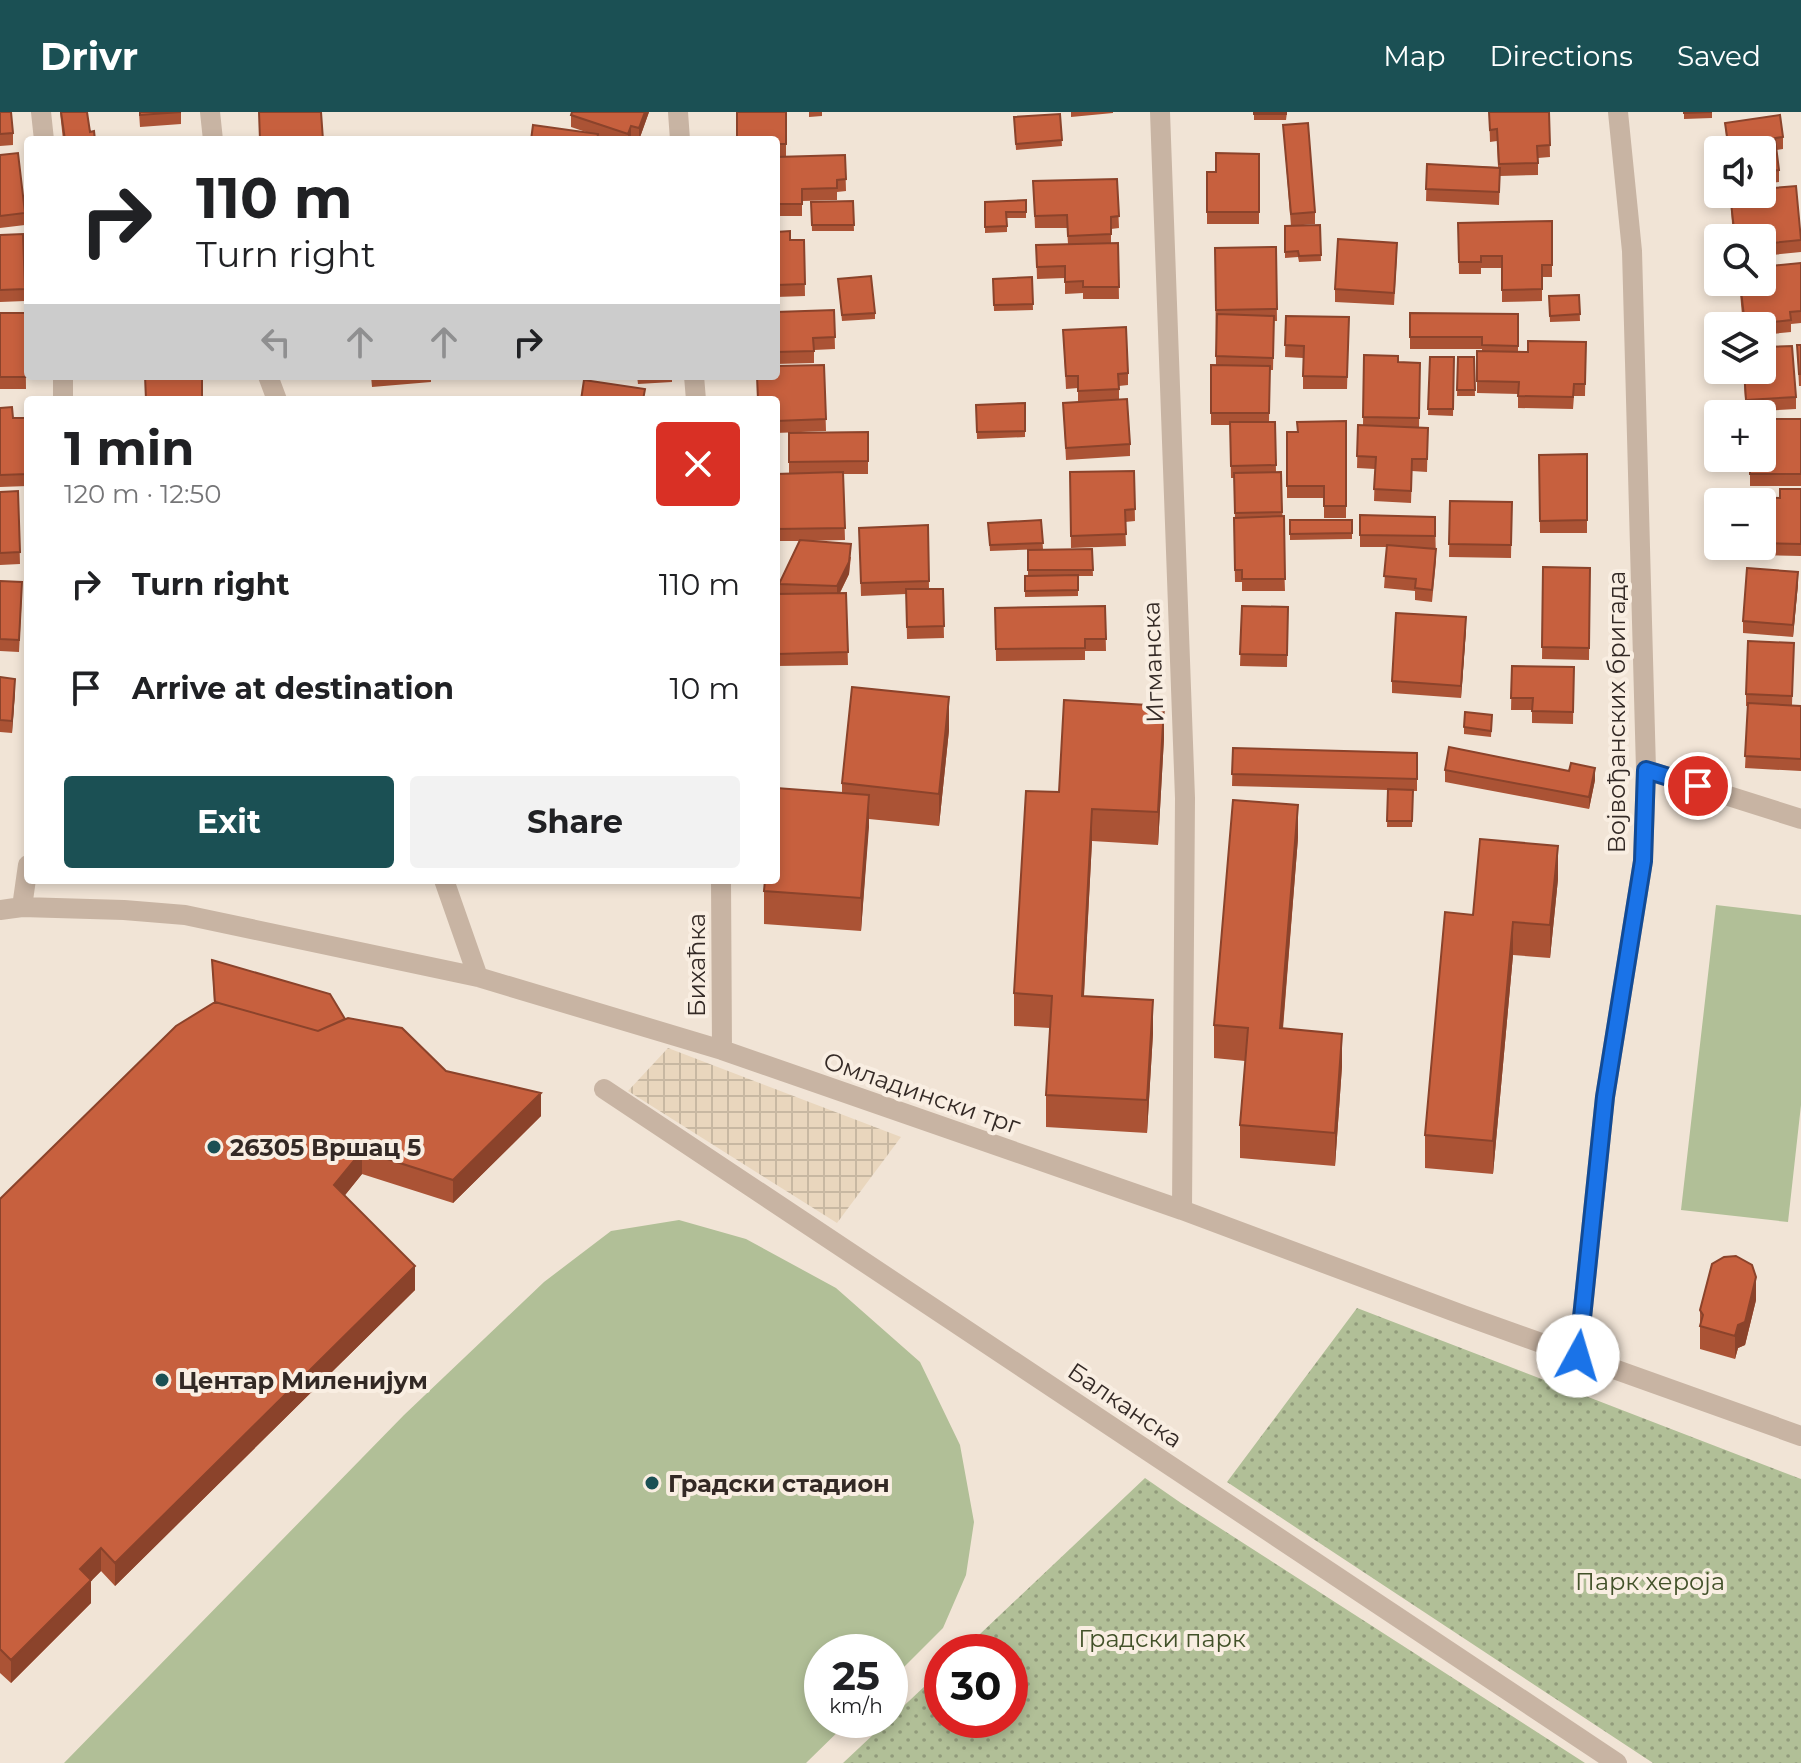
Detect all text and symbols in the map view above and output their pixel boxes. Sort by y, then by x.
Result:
text: Drivr [40,33,138,80]
text: Map [1383,39,1445,73]
text: Directions [1489,39,1633,73]
text: Saved [1677,39,1761,73]
map controls [1704,136,1776,560]
button: sound [1704,136,1776,208]
text: 110 m [196,164,353,232]
icon: right [64,168,168,272]
button: search [1704,224,1776,296]
text: Turn right [196,232,376,276]
button: layers [1704,312,1776,384]
icon: left [254,320,298,364]
icon: ahead [338,320,382,364]
icon: ahead [422,320,466,364]
icon: right [506,320,550,364]
button: + [1704,400,1776,472]
text: 1 min [64,419,194,477]
button: close [656,422,740,506]
text: 120 m · 12:50 [64,478,221,510]
button: − [1704,488,1776,560]
icon: right [64,562,108,606]
text: Turn right [132,566,289,603]
text: 110 m [659,566,740,603]
street label: Војвођанских бригада [1602,571,1631,853]
street label: Игманска [1136,601,1170,723]
icon: arrive [64,666,108,710]
text: Arrive at destination [132,670,454,707]
text: 10 m [670,670,740,707]
pin [1664,752,1732,820]
icon: arrive [1676,764,1720,808]
button: Exit [64,776,394,868]
button: Share [410,776,740,868]
street label: Бихаћка [682,913,711,1017]
street label: Омладински трг [820,1046,1025,1140]
place label: 26305 Вршац 5 [230,1133,421,1162]
marker: 26305 Вршац 5 [205,1138,223,1156]
position arrow [1536,1314,1620,1398]
street label: Балканска [1062,1356,1188,1454]
place label: Центар Миленијум [178,1366,428,1395]
marker: Центар Миленијум [153,1371,171,1389]
place label: Градски стадион [668,1469,890,1498]
marker: Градски стадион [643,1474,661,1492]
park label: Парк хероја [1575,1567,1725,1596]
park label: Градски парк [1078,1624,1246,1653]
speed limit sign: 30 [924,1634,1028,1738]
text: 25 [832,1651,880,1700]
text: km/h [829,1694,883,1718]

